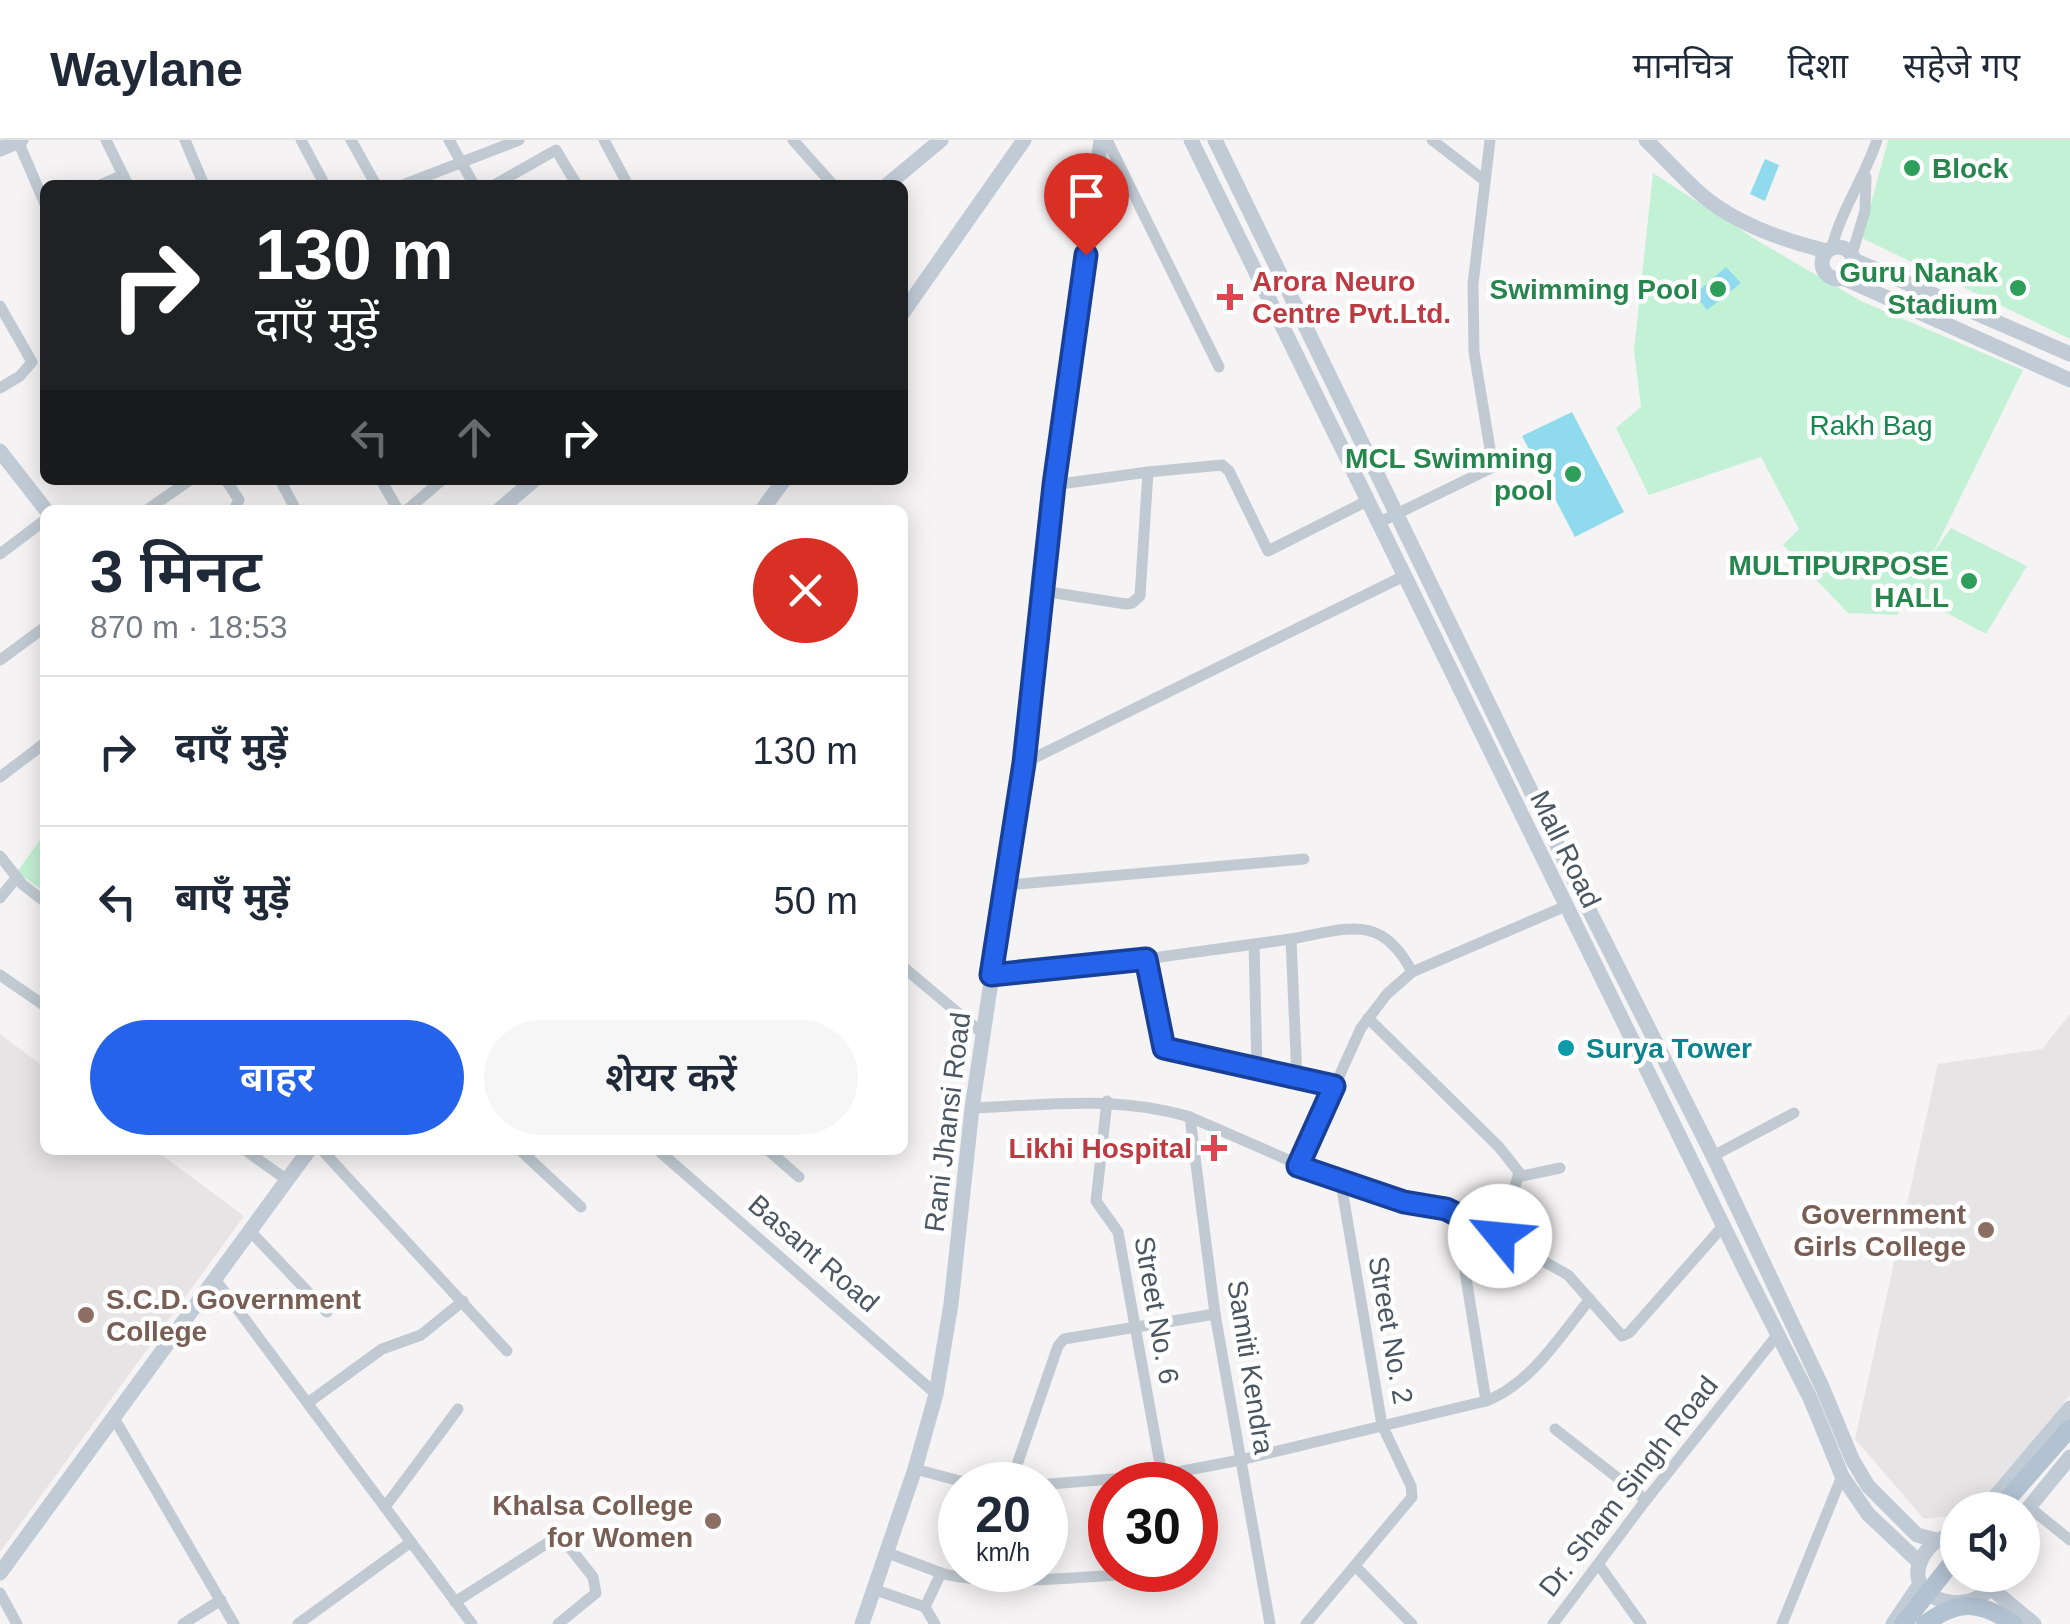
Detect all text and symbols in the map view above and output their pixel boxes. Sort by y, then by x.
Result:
text: Waylane [50,43,243,96]
text: मानचित्र [1632,46,1732,85]
text: दिशा [1787,46,1848,85]
text: सहेजे गए [1903,46,2020,85]
pin [1044,153,1129,256]
place label: Block [1932,153,2009,184]
marker: Block [1901,157,1923,179]
icon: arrive [1059,168,1114,223]
text: 130 m [255,216,453,294]
icon: right [90,220,220,350]
place label: Guru Nanak Stadium [1839,257,1998,320]
place label: Arora Neuro Centre Pvt.Ltd. [1252,266,1451,329]
place label: Swimming Pool [1490,274,1698,305]
marker: Guru Nanak Stadium [2007,277,2029,299]
marker: Swimming Pool [1707,278,1729,300]
marker: Arora Neuro Centre Pvt.Ltd. [1217,284,1243,310]
text: दाएँ मुड़ें [255,298,379,349]
icon: left [342,410,397,465]
icon: ahead [447,410,502,465]
icon: right [552,410,607,465]
park label: Rakh Bag [1810,410,1932,441]
place label: MCL Swimming pool [1345,443,1553,506]
marker: MCL Swimming pool [1562,463,1584,485]
text: 3 मिनट [90,538,262,605]
button: close [753,538,858,643]
place label: MULTIPURPOSE HALL [1729,550,1949,613]
marker: MULTIPURPOSE HALL [1958,570,1980,592]
text: 870 m · 18:53 [90,609,287,645]
icon: right [90,724,145,779]
text: दाएँ मुड़ें [175,726,288,768]
text: 130 m [752,730,858,772]
street label: Mall Road [1524,786,1607,913]
icon: left [90,874,145,929]
text: बाएँ मुड़ें [175,876,290,918]
text: 50 m [774,880,858,922]
street label: Rani Jhansi Road [919,1010,976,1234]
button: बाहर [90,1020,464,1135]
button: शेयर करें [484,1020,858,1135]
place label: Surya Tower [1586,1033,1752,1064]
marker: Surya Tower [1555,1037,1577,1059]
place label: Likhi Hospital [1008,1133,1192,1164]
marker: Likhi Hospital [1201,1135,1227,1161]
position arrow [1448,1184,1552,1288]
street label: Basant Road [742,1189,885,1318]
place label: Government Girls College [1793,1199,1966,1262]
marker: Government Girls College [1975,1219,1997,1241]
street label: Street No. 6 [1128,1234,1185,1386]
street label: Street No. 2 [1362,1254,1419,1406]
street label: Samiti Kendra [1221,1278,1280,1457]
place label: S.C.D. Government College [106,1284,361,1347]
marker: S.C.D. Government College [75,1304,97,1326]
street label: Dr. Sham Singh Road [1533,1370,1724,1603]
speed limit sign: 30 [1088,1462,1218,1592]
text: 20 [975,1487,1031,1543]
place label: Khalsa College for Women [492,1490,693,1553]
map controls [1940,1492,2040,1592]
button: sound [1940,1492,2040,1592]
marker: Khalsa College for Women [702,1510,724,1532]
text: km/h [976,1538,1030,1566]

